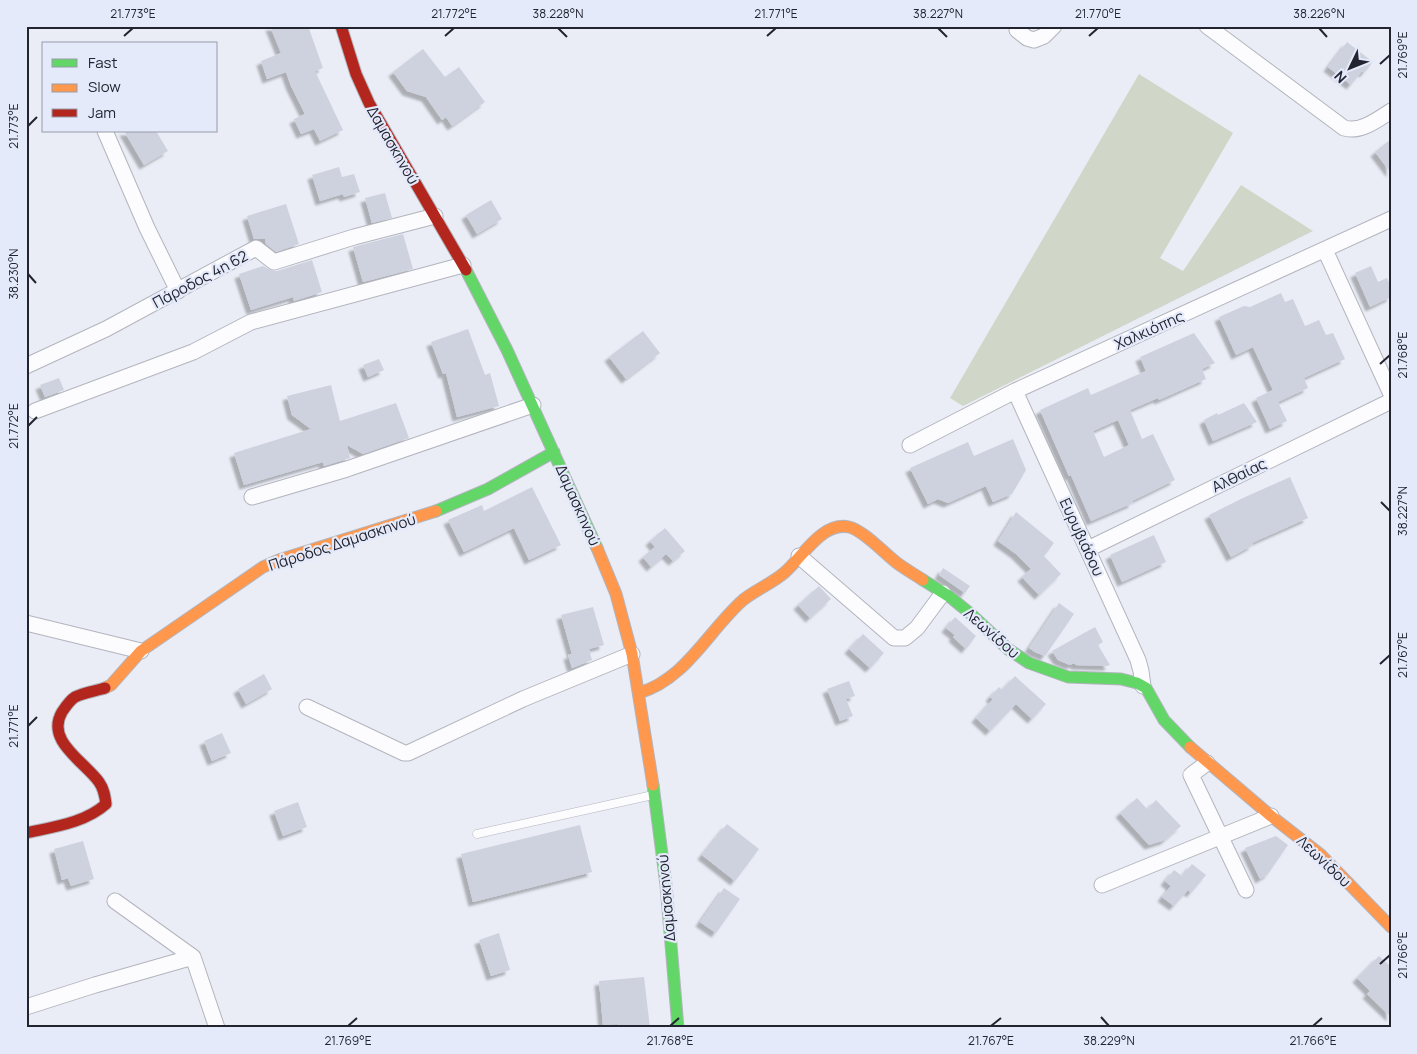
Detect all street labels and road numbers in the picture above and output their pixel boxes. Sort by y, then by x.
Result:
street label: Δαμασκηνού [362,102,424,188]
street label: Πάροδος 4η 62 [149,245,251,313]
street label: Χαλκιόπης [1111,305,1187,355]
street label: Αλθαίας [1208,453,1270,497]
street label: Δαμασκηνού [551,461,605,549]
street label: Ευρυβιάδου [1055,495,1109,579]
street label: Πάροδος Δαμασκηνού [266,508,418,576]
street label: Λεωνίδου [960,603,1024,663]
street label: Λεωνίδου [1292,830,1356,892]
street label: Δαμασκηνού [652,854,680,942]

